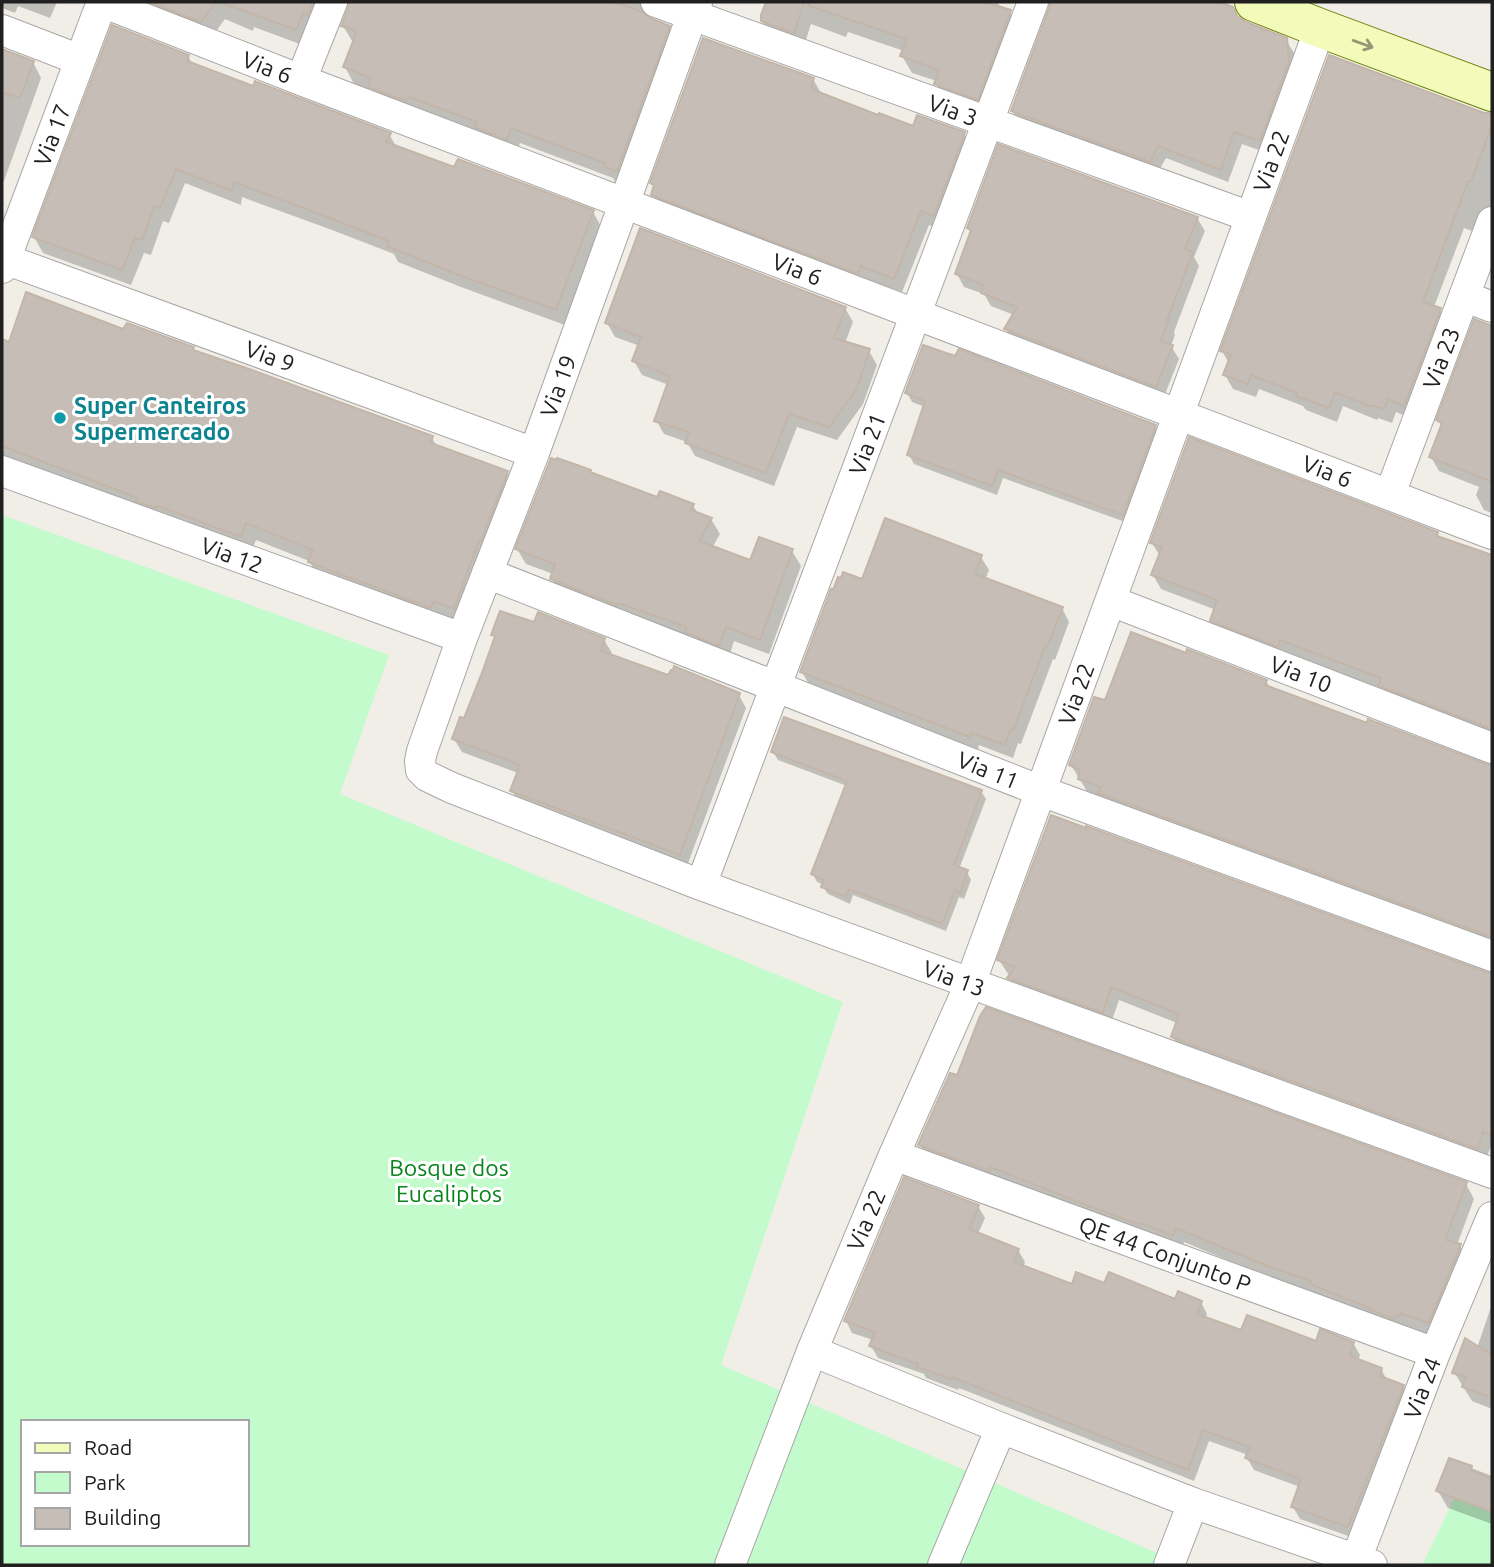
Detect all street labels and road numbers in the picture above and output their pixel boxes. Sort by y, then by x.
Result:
street label: Via 6 [239,46,295,88]
street label: Via 3 [925,90,981,130]
street label: Via 17 [29,101,75,169]
street label: Via 22 [1248,127,1294,195]
street label: Via 6 [769,248,825,290]
street label: Via 23 [1418,324,1464,392]
street label: Via 9 [242,336,298,376]
street label: Via 19 [535,352,581,420]
street label: Via 21 [844,410,890,478]
street label: Via 6 [1299,450,1355,492]
street label: Via 12 [198,532,266,578]
street label: Via 10 [1267,651,1335,697]
street label: Via 22 [1053,660,1099,728]
street label: Via 11 [954,746,1022,794]
street label: Via 13 [920,955,988,1001]
street label: Via 22 [842,1186,890,1254]
street label: QE 44 Conjunto P [1076,1211,1254,1297]
street label: Via 24 [1399,1354,1445,1422]

